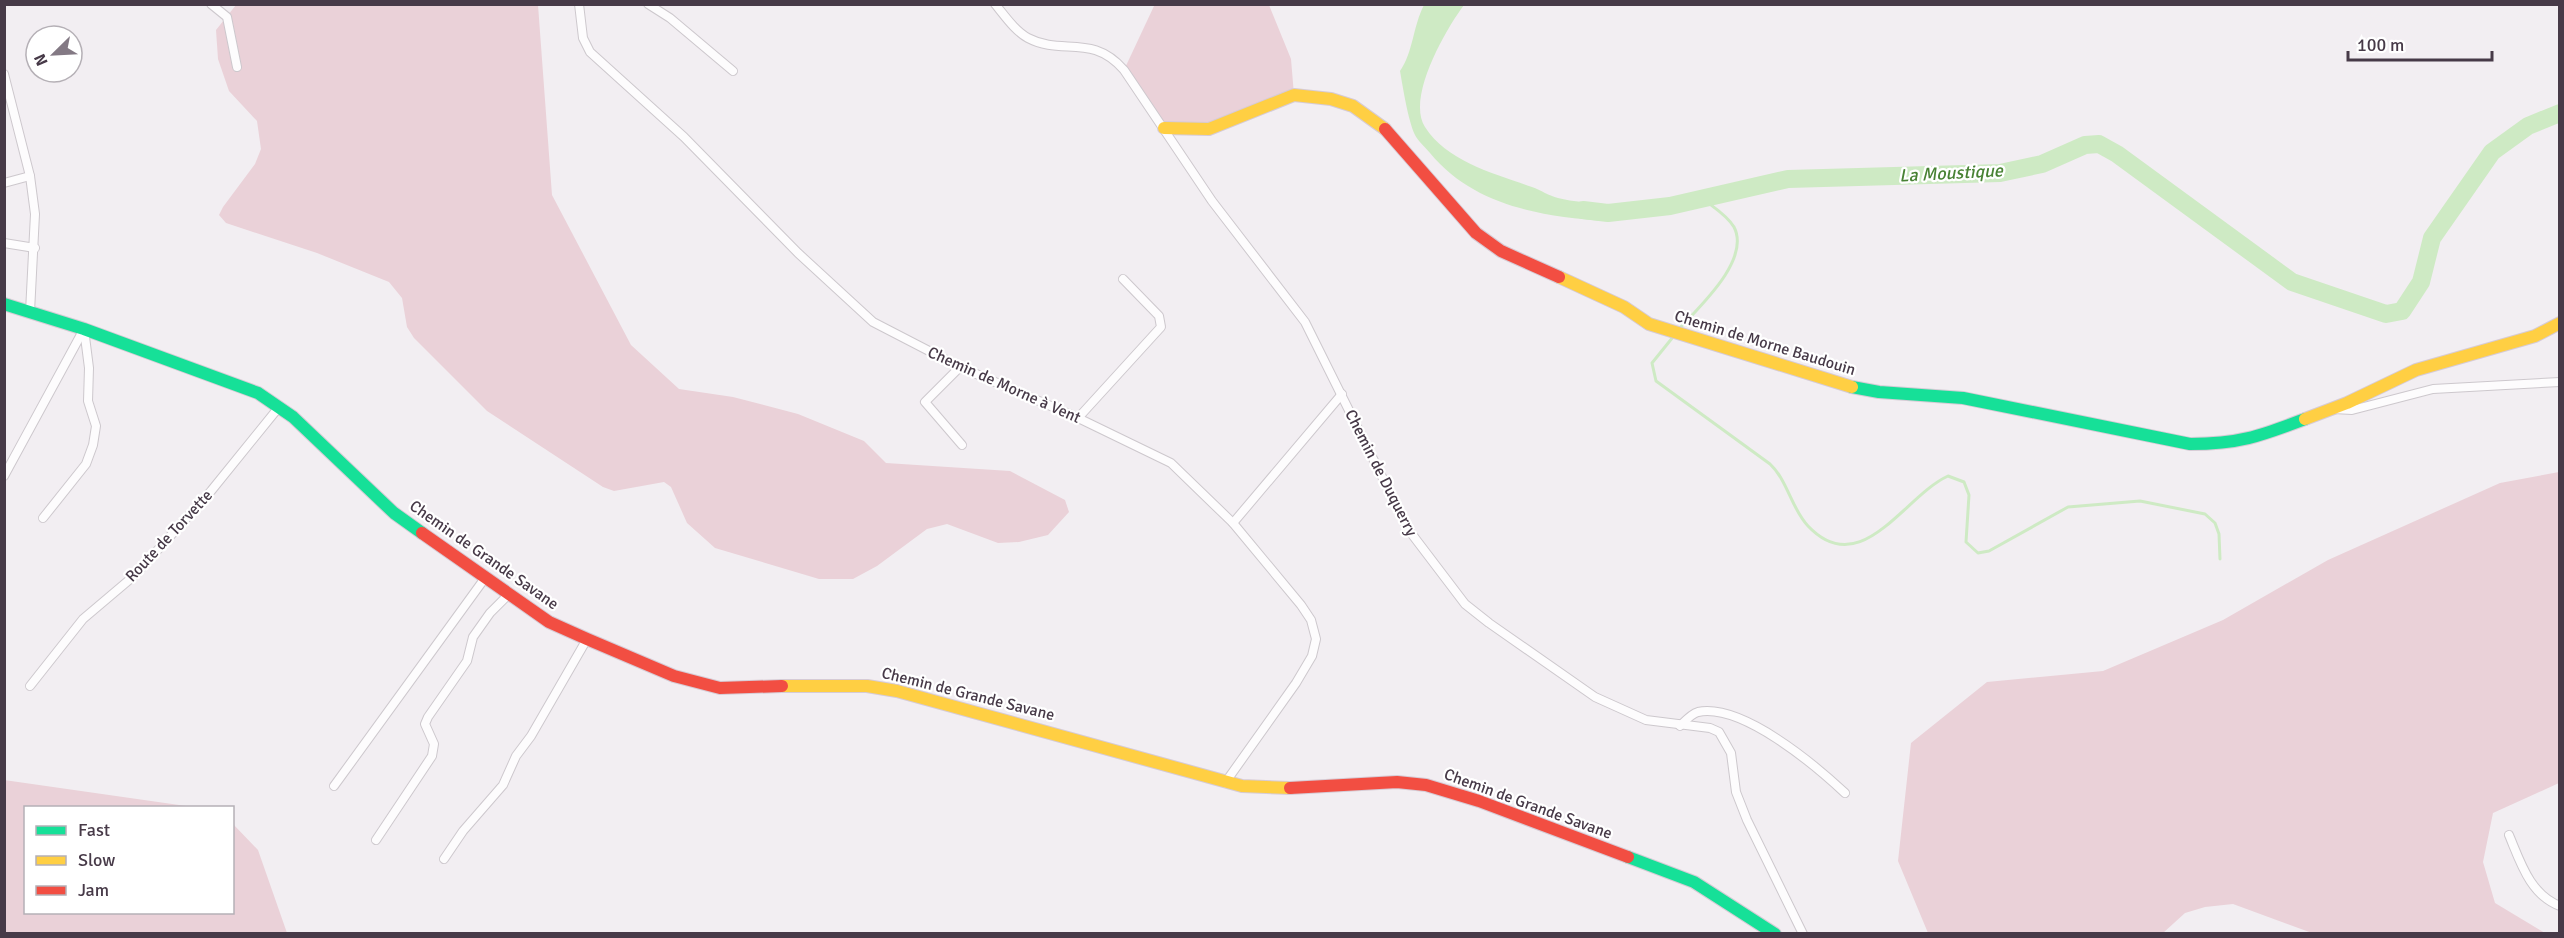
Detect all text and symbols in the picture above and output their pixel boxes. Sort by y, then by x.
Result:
north arrow [24,24,84,84]
scale bar [2348,24,2492,62]
text: 100 m [2357,34,2404,56]
text: N [30,51,53,69]
water label: La Moustique [1899,159,2004,187]
street label: Chemin de Morne Baudouin [1672,306,1858,380]
street label: Chemin de Morne à Vent [924,342,1084,428]
street label: Chemin de Duquerry [1340,406,1422,540]
street label: Route de Torvette [121,486,217,586]
street label: Chemin de Grande Savane [406,496,562,614]
street label: Chemin de Grande Savane [879,663,1057,725]
street label: Chemin de Grande Savane [1441,764,1615,844]
legend [24,806,234,914]
text: Fast [78,819,110,841]
text: Slow [78,849,115,871]
text: Jam [78,879,109,901]

